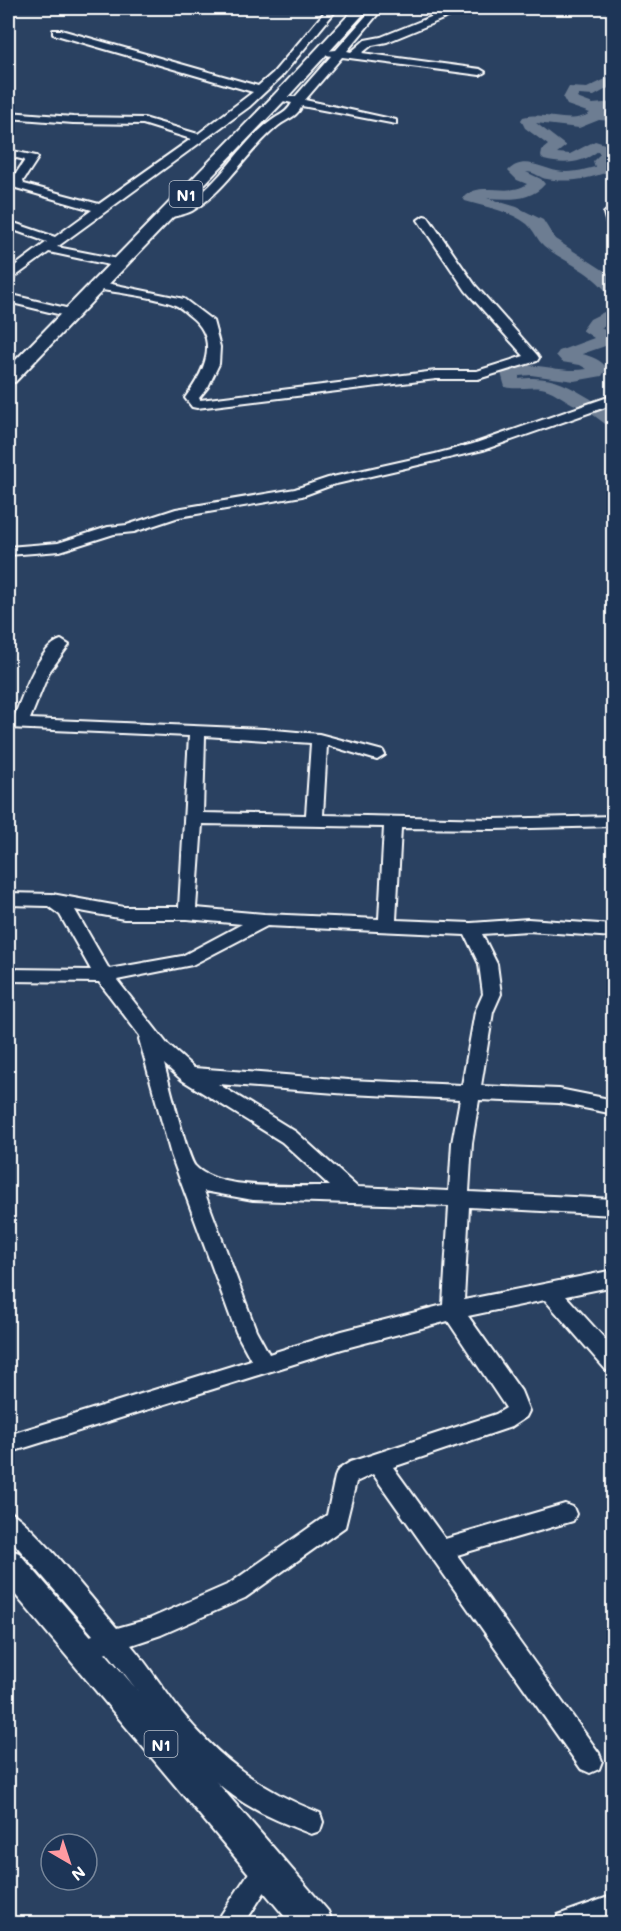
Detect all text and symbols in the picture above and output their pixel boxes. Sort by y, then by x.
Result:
road number: N1 [170,181,202,207]
road number: N1 [144,1731,178,1757]
north arrow [39,1832,99,1892]
text: N [67,1862,90,1886]

